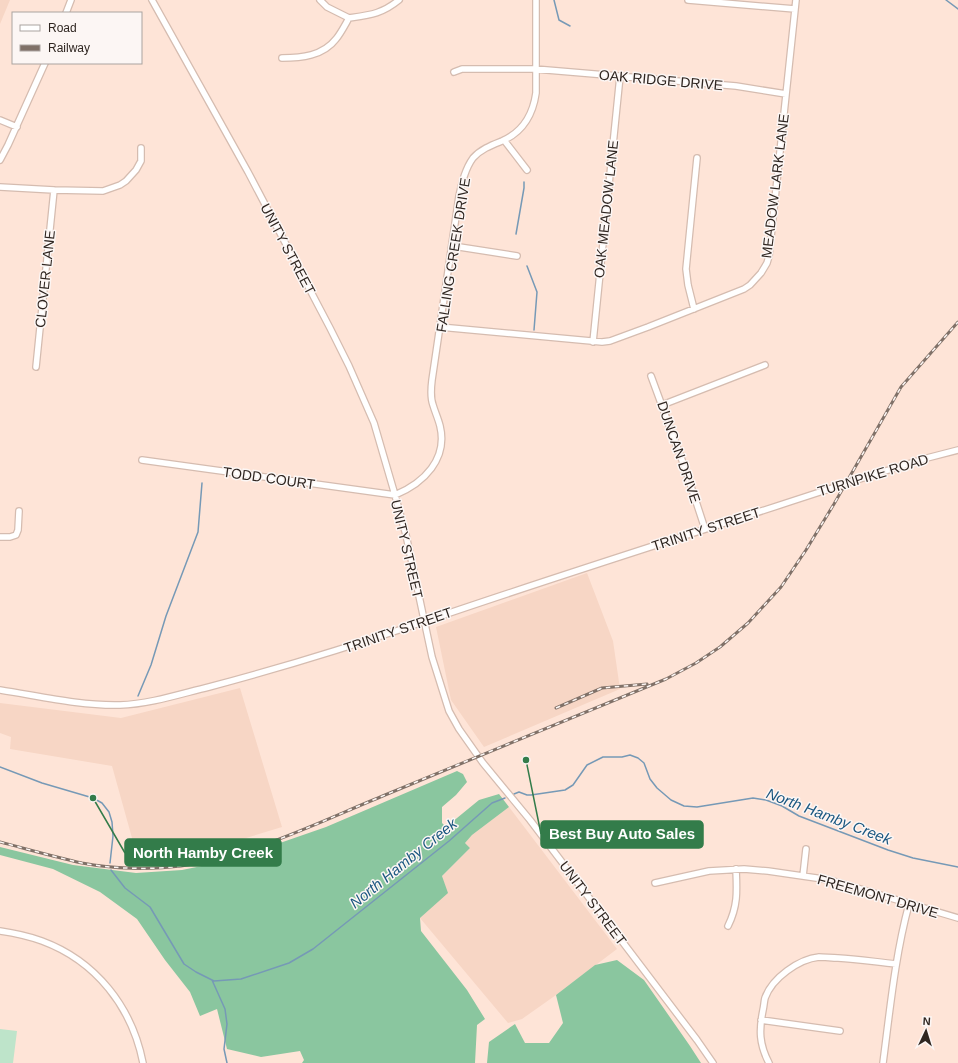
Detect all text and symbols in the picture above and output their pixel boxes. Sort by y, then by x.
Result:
legend [12,12,142,64]
text: Road [48,21,77,35]
text: Railway [48,41,90,55]
street label: OAK RIDGE DRIVE [598,67,724,93]
street label: MEADOW LARK LANE [758,113,792,259]
street label: OAK MEADOW LANE [591,139,621,279]
street label: FALLING CREEK DRIVE [433,177,473,333]
street label: UNITY STREET [257,201,319,298]
street label: CLOVER LANE [32,229,58,329]
street label: DUNCAN DRIVE [654,399,704,505]
street label: TURNPIKE ROAD [816,451,930,499]
street label: TODD COURT [222,464,317,492]
street label: UNITY STREET [388,498,426,600]
street label: TRINITY STREET [650,504,763,554]
street label: TRINITY STREET [342,604,455,656]
water label: North Hamby Creek [764,784,895,848]
water label: North Hamby Creek [346,814,461,911]
callout: Best Buy Auto Sales [541,821,703,848]
text: Best Buy Auto Sales [549,825,695,842]
callout: North Hamby Creek [125,839,281,866]
text: North Hamby Creek [133,844,274,861]
street label: UNITY STREET [556,858,630,948]
street label: FREEMONT DRIVE [816,871,940,921]
north arrow [906,1011,946,1051]
text: N [922,1015,931,1027]

